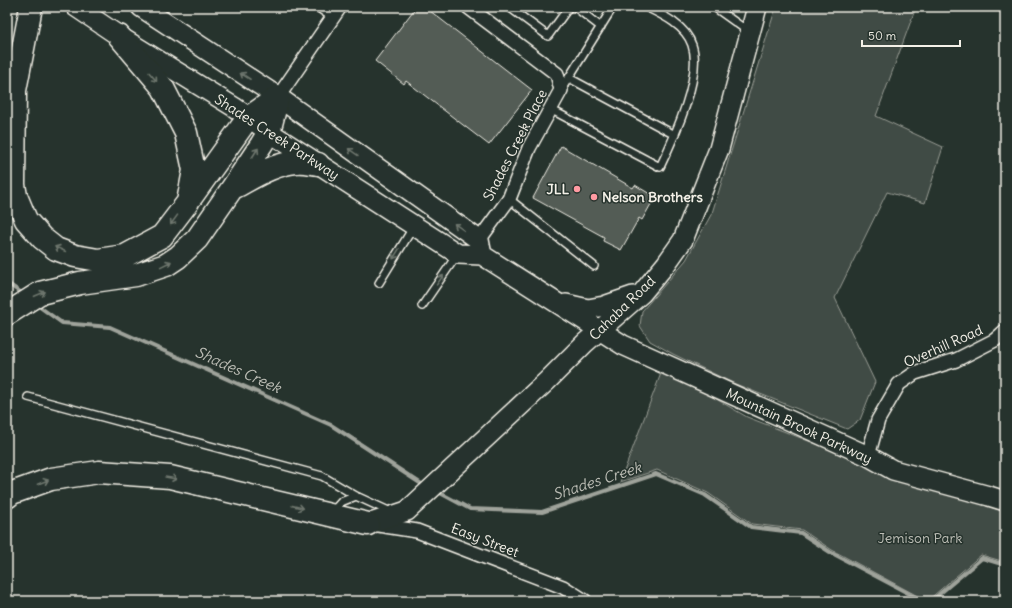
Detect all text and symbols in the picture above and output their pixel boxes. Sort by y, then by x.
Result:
scale bar [862,22,960,48]
text: 50 m [868,28,897,43]
one-way arrow [149,71,158,82]
one-way arrow [239,71,251,79]
street label: Shades Creek Place [479,86,551,204]
street label: Shades Creek Parkway [211,90,343,184]
one-way arrow [251,148,259,159]
one-way arrow [348,148,359,156]
place label: JLL [546,180,569,198]
marker: JLL [572,184,582,194]
place label: Nelson Brothers [602,188,703,206]
marker: Nelson Brothers [589,192,599,202]
one-way arrow [170,214,178,225]
one-way arrow [454,223,465,231]
one-way arrow [54,245,66,253]
one-way arrow [392,248,400,260]
one-way arrow [160,260,172,268]
street label: Cahaba Road [585,272,659,344]
one-way arrow [436,275,444,286]
one-way arrow [34,290,46,297]
street label: Overhill Road [901,321,985,371]
water label: Shades Creek [192,342,285,397]
street label: Mountain Brook Parkway [723,384,875,468]
water label: Shades Creek [550,457,645,504]
one-way arrow [164,474,177,482]
one-way arrow [36,477,48,485]
one-way arrow [291,504,304,512]
street label: Easy Street [449,519,522,561]
park label: Jemison Park [878,529,962,547]

